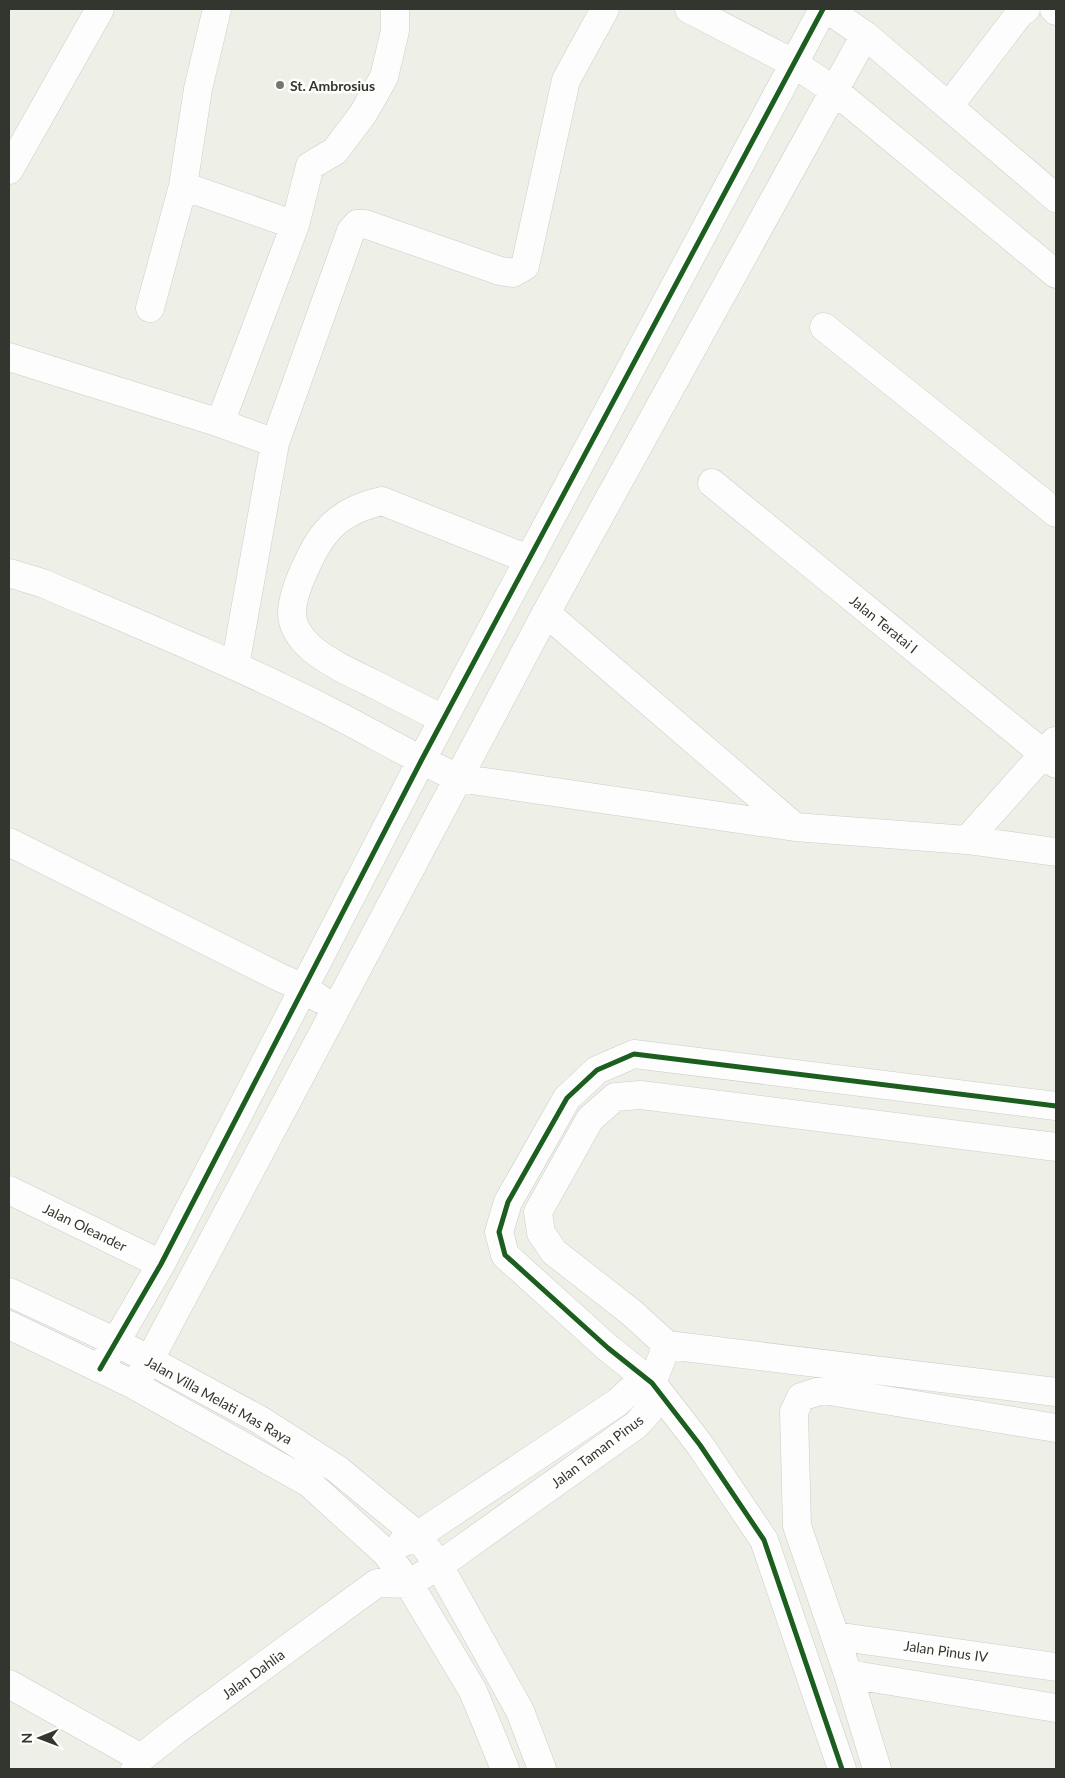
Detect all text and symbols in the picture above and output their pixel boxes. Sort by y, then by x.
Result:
place label: St. Ambrosius [290,77,375,94]
marker: St. Ambrosius [274,79,286,91]
street label: Jalan Teratai I [847,591,921,657]
street label: Jalan Oleander [40,1199,130,1255]
street label: Jalan Villa Melati Mas Raya [143,1353,295,1447]
street label: Jalan Taman Pinus [548,1411,646,1491]
street label: Jalan Pinus IV [903,1637,990,1665]
street label: Jalan Dahlia [218,1646,288,1702]
north arrow [15,1713,65,1763]
text: N [18,1733,35,1744]

